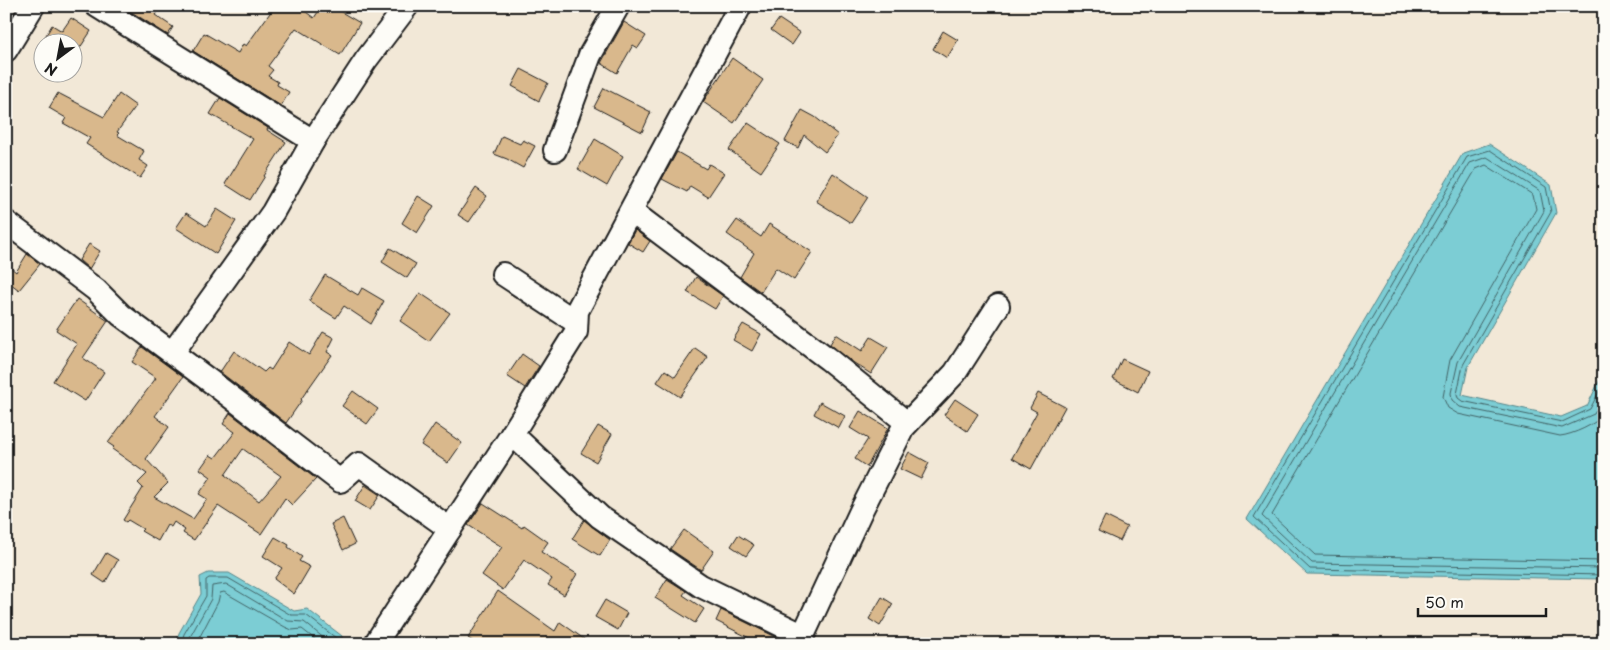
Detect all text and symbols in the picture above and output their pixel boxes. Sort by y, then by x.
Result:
north arrow [32,32,82,82]
text: N [41,58,61,81]
scale bar [1418,585,1545,617]
text: 50 m [1425,590,1464,613]

